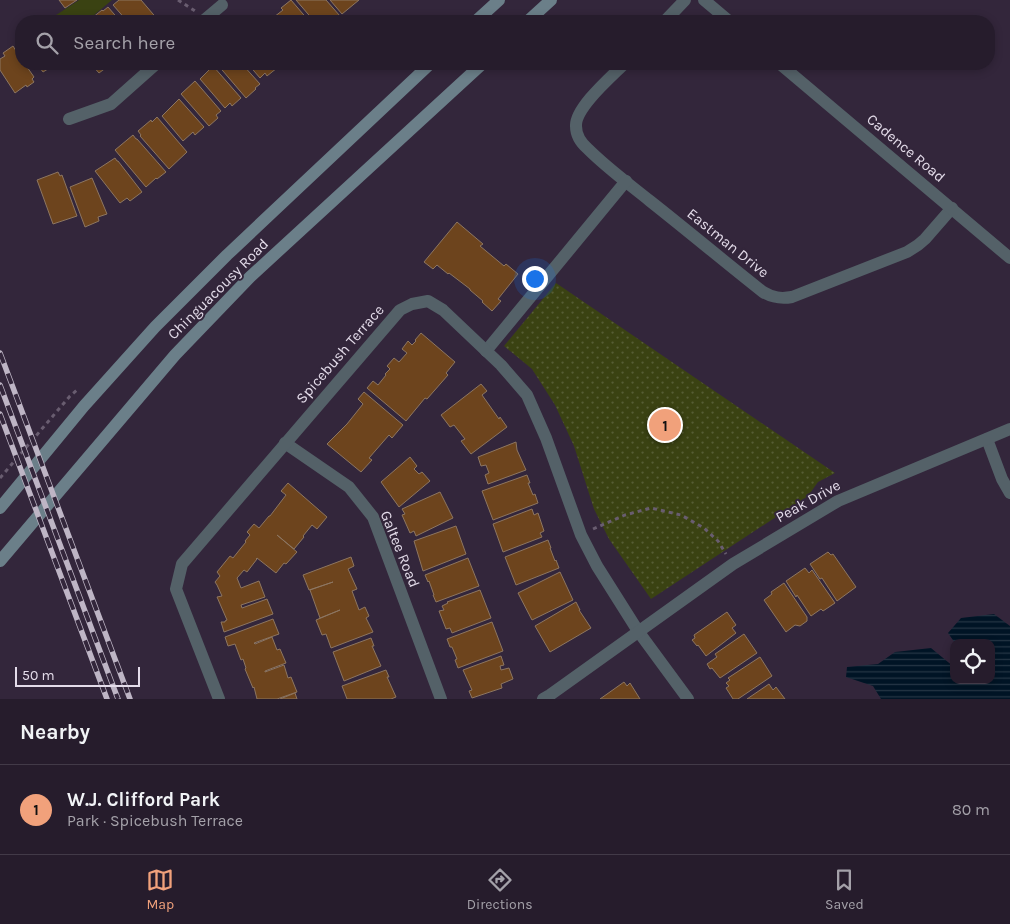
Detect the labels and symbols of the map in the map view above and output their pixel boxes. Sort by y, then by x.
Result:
street label: Cadence Road [863,110,949,186]
street label: Eastman Drive [683,204,773,282]
street label: Chinguacousy Road [164,235,272,343]
your location [522,266,548,292]
street label: Spicebush Terrace [292,301,388,407]
pin: 1 [649,406,681,444]
street label: Peak Drive [772,476,844,526]
street label: Galtee Road [376,508,424,590]
scale bar [15,664,140,687]

